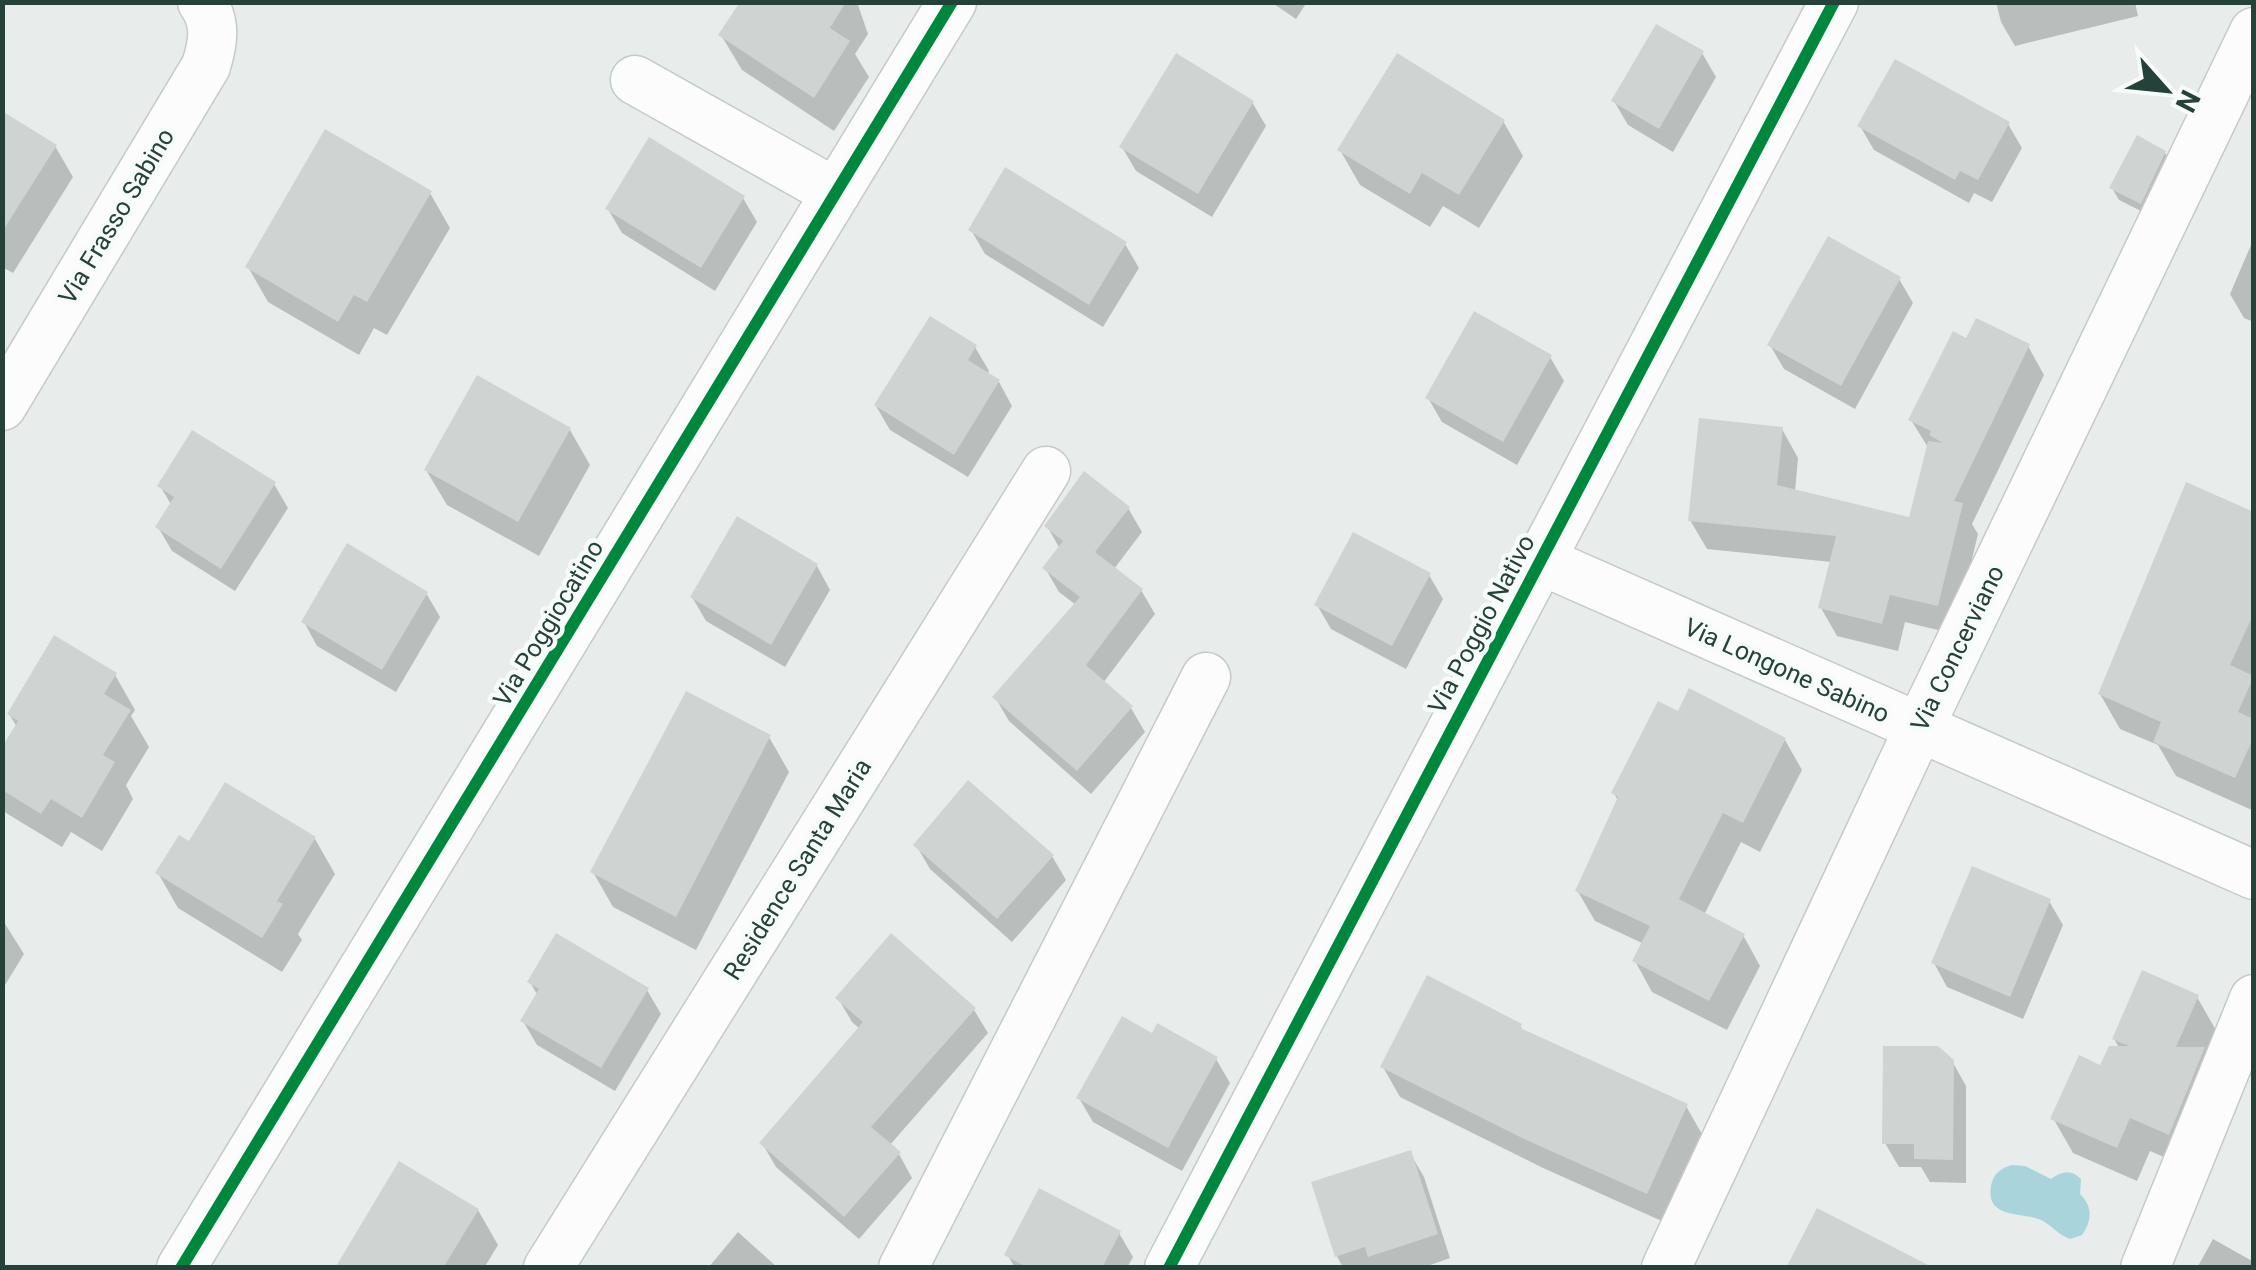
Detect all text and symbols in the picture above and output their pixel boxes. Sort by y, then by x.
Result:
north arrow [2116,40,2216,140]
text: N [2169,85,2207,117]
street label: Via Frasso Sabino [53,123,180,309]
street label: Via Poggio Nativo [1422,530,1541,719]
street label: Via Poggiocatino [487,535,610,712]
street label: Via Concerviano [1905,561,2010,736]
street label: Via Longone Sabino [1680,612,1894,729]
street label: Residence Santa Maria [718,753,877,985]

